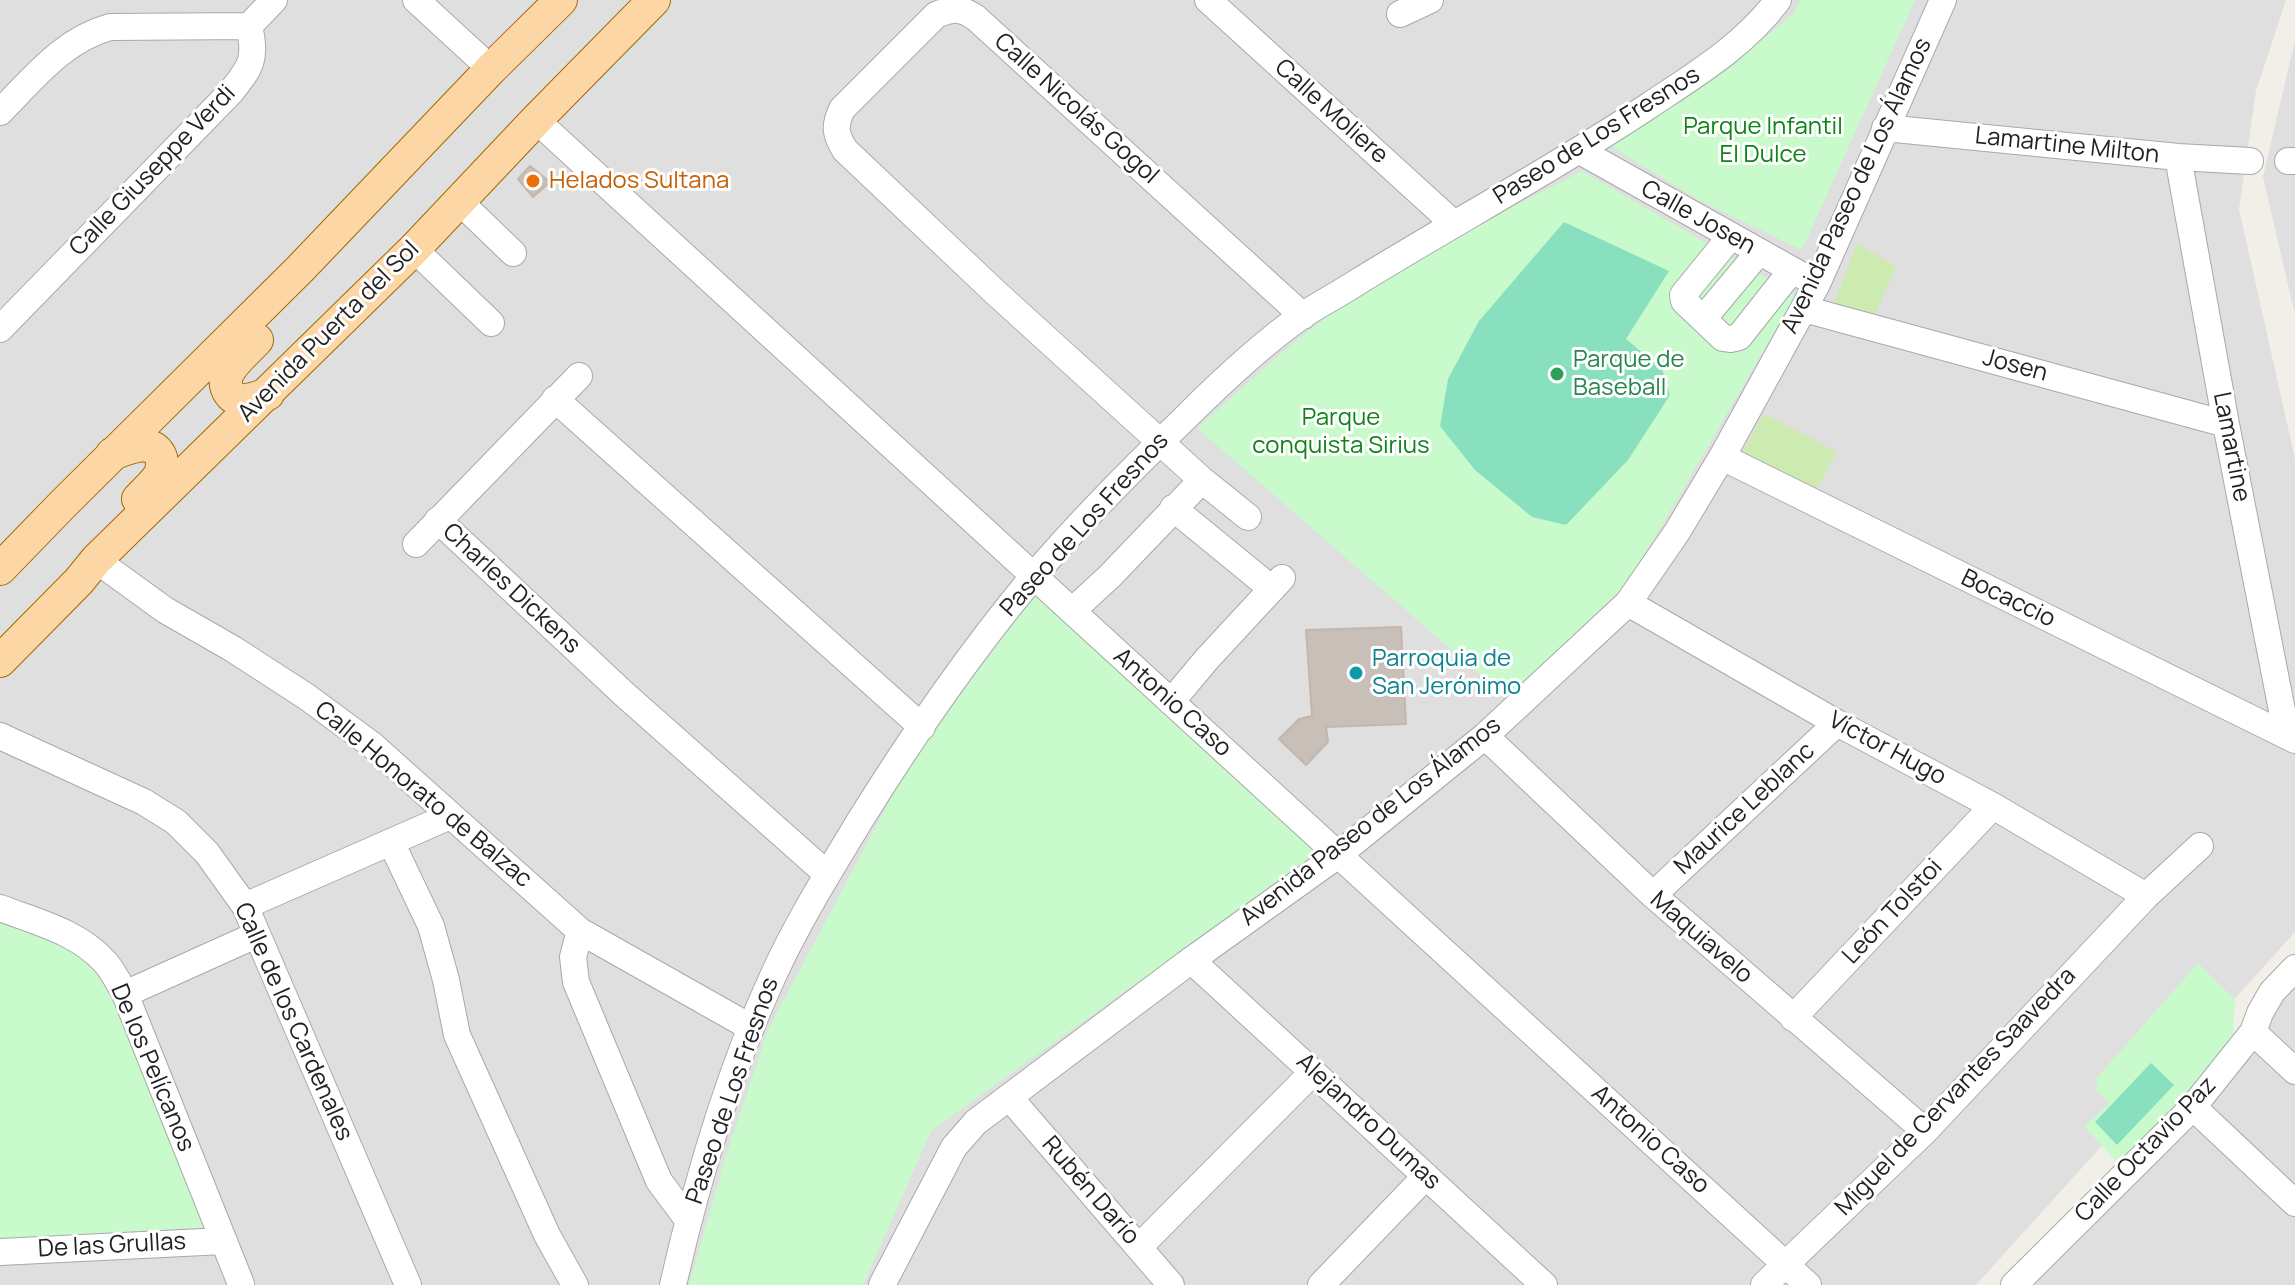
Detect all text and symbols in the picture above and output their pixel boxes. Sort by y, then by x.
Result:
street label: Calle Nicolás Gogol [988,28,1164,190]
street label: Avenida Paseo de Los Álamos [1776,34,1938,338]
street label: Calle Moliere [1268,54,1394,170]
street label: Paseo de Los Fresnos [1489,61,1705,211]
street label: Calle Giuseppe Verdi [64,80,242,262]
park label: Parque Infantil El Dulce [1683,113,1843,169]
street label: Lamartine Milton [1973,122,2161,170]
place label: Helados Sultana [549,167,729,195]
marker: Helados Sultana [524,172,542,190]
street label: Calle Josen [1636,175,1760,261]
street label: Avenida Puerta del Sol [232,235,426,429]
street label: Josen [1980,344,2050,388]
place label: Parque de Baseball [1573,346,1684,402]
marker: Parque de Baseball [1548,365,1566,383]
street label: Lamartine [2206,390,2256,504]
park label: Parque conquista Sirius [1252,404,1430,460]
street label: Paseo de Los Fresnos [995,427,1175,623]
street label: Charles Dickens [436,518,586,660]
street label: Bocaccio [1956,564,2060,634]
street label: Antonio Caso [1107,642,1237,764]
place label: Parroquia de San Jerónimo [1372,645,1521,701]
marker: Parroquia de San Jerónimo [1347,664,1365,682]
street label: Calle Honorato de Balzac [309,696,537,894]
street label: Víctor Hugo [1823,706,1951,792]
street label: Avenida Paseo de Los Álamos [1235,711,1507,933]
street label: Maurice Leblanc [1669,737,1821,881]
street label: León Tolstoi [1837,853,1949,971]
street label: Maquiavelo [1644,886,1758,990]
street label: Calle de los Cardenales [228,899,358,1145]
street label: Miguel de Cervantes Saavedra [1830,962,2082,1222]
street label: Paseo de Los Fresnos [681,974,785,1208]
street label: De los Pelícanos [104,980,200,1156]
street label: Alejandro Dumas [1290,1048,1446,1196]
street label: Calle Octavio Paz [2070,1072,2222,1228]
street label: Antonio Caso [1585,1079,1715,1201]
street label: Rubén Darío [1035,1131,1145,1251]
street label: De las Grullas [37,1228,187,1264]

